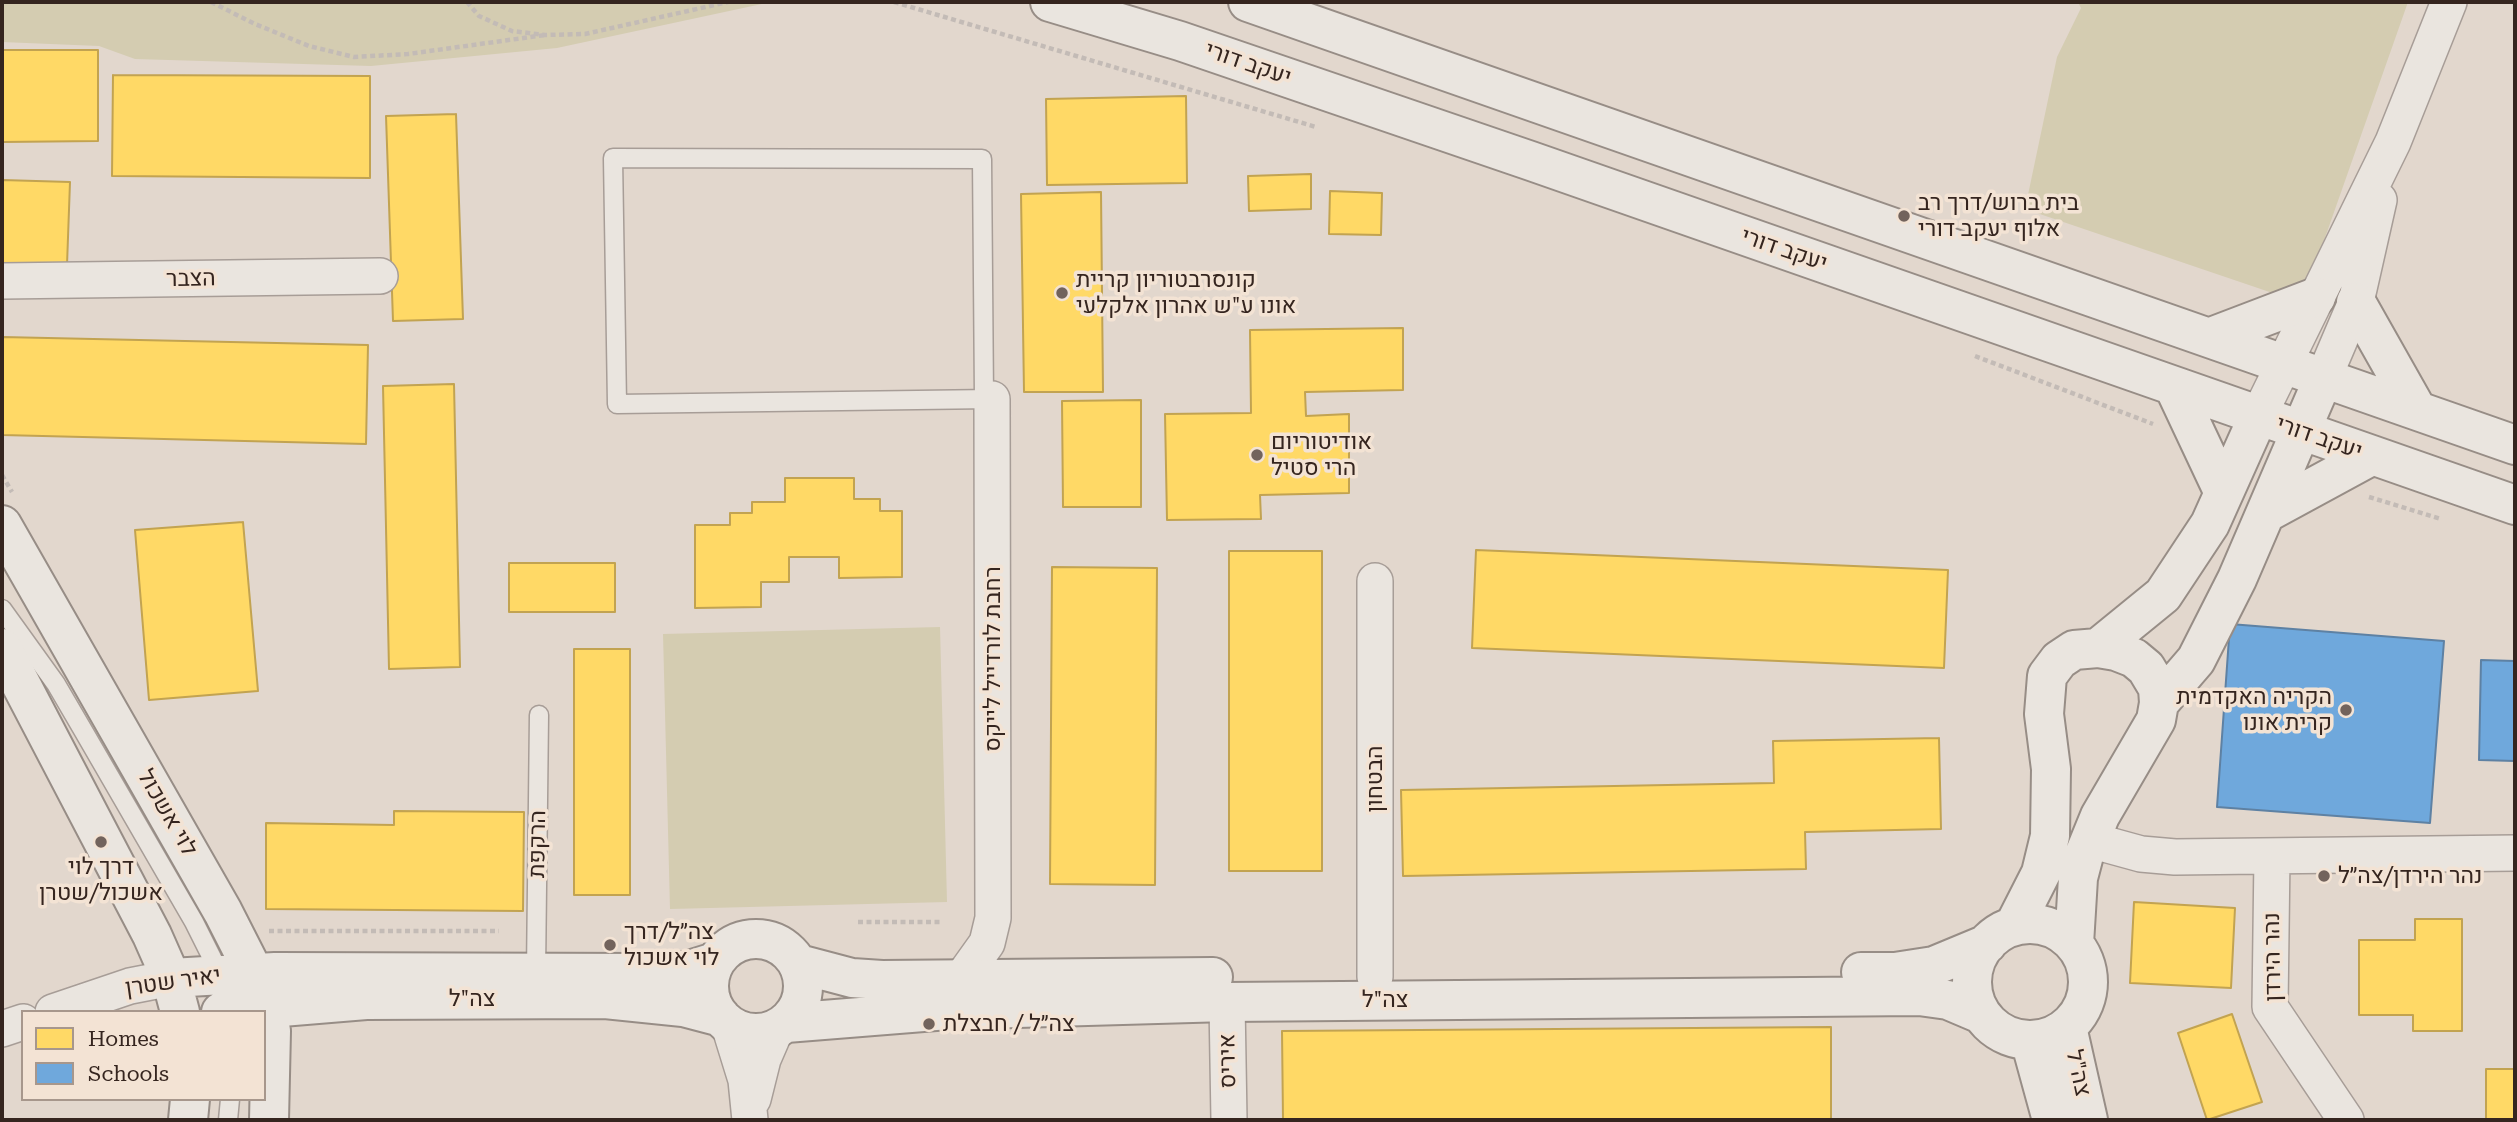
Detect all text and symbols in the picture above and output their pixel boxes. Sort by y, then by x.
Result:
street label: יעקב דורי [1201,36,1295,92]
place label: בית ברוש/דרך רב אלוף יעקב דורי [1918,189,2079,243]
marker: בית ברוש/דרך רב אלוף יעקב דורי [1896,208,1912,224]
street label: יעקב דורי [1737,222,1831,278]
street label: הצבר [166,265,216,293]
place label: קונסרבטוריון קריית אונו ע"ש אהרון אלקלעי [1076,266,1296,320]
marker: קונסרבטוריון קריית אונו ע"ש אהרון אלקלעי [1054,285,1070,301]
street label: יעקב דורי [2272,410,2366,466]
place label: אודיטוריום הרי סטיל [1271,428,1372,482]
marker: אודיטוריום הרי סטיל [1249,447,1265,463]
street label: רחבת לורדייל לייקס [979,566,1007,752]
place label: הקריה האקדמית קרית אונו [2176,683,2332,737]
marker: הקריה האקדמית קרית אונו [2338,702,2354,718]
street label: הבטחון [1361,745,1389,813]
street label: לוי אשכול [131,765,203,861]
street label: הרקפת [524,810,552,878]
marker: דרך לוי אשכול/שטרן [93,834,109,850]
place label: דרך לוי אשכול/שטרן [39,853,163,907]
place label: נהר הירדן/צה״ל [2338,862,2482,890]
marker: נהר הירדן/צה״ל [2316,868,2332,884]
street label: נהר הירדן [2258,912,2288,1002]
place label: צה״ל/דרך לוי אשכול [624,918,719,972]
marker: צה״ל/דרך לוי אשכול [602,937,618,953]
street label: יאיר שטרן [124,962,222,1002]
street label: צה"ל [449,985,495,1013]
street label: צה"ל [1362,986,1408,1014]
legend [21,1010,266,1101]
place label: צה״ל / חבצלת [943,1010,1075,1038]
marker: צה״ל / חבצלת [921,1016,937,1032]
text: Homes [88,1027,159,1051]
street label: איריס [1214,1033,1242,1089]
street label: צה"ל [2060,1047,2096,1099]
text: Schools [88,1062,169,1086]

